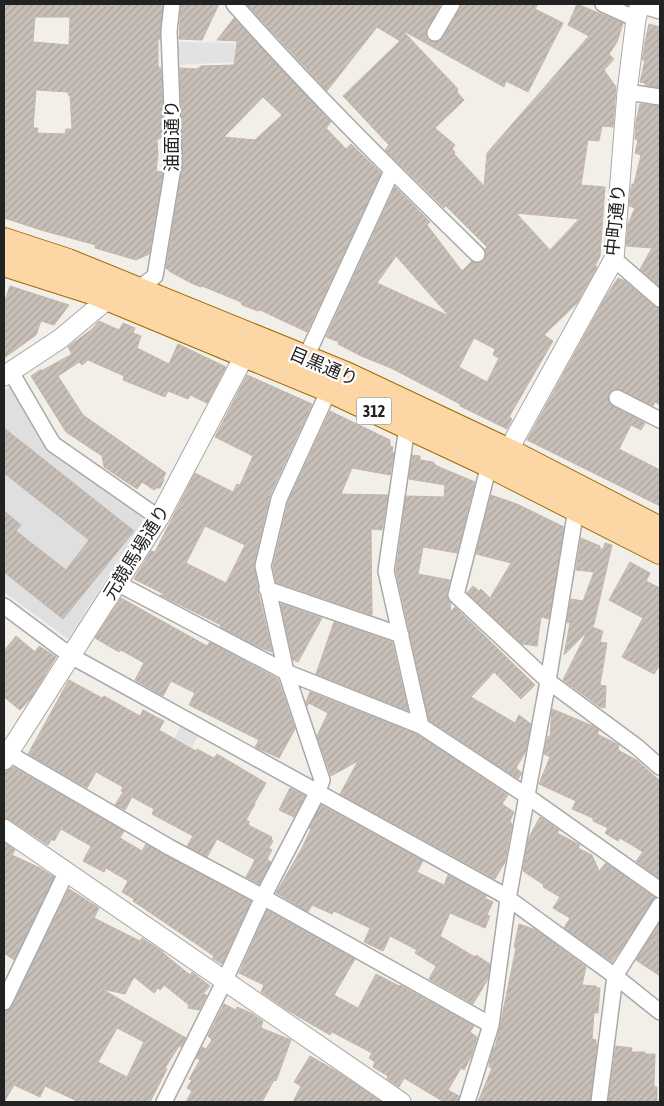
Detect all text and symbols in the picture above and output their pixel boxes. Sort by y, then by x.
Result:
street label: 油面通り [161,100,182,172]
street label: 中町通り [601,183,629,257]
street label: 目黒通り [287,342,361,390]
road number: 312 [356,398,392,424]
street label: 元競馬場通り [98,501,174,603]

